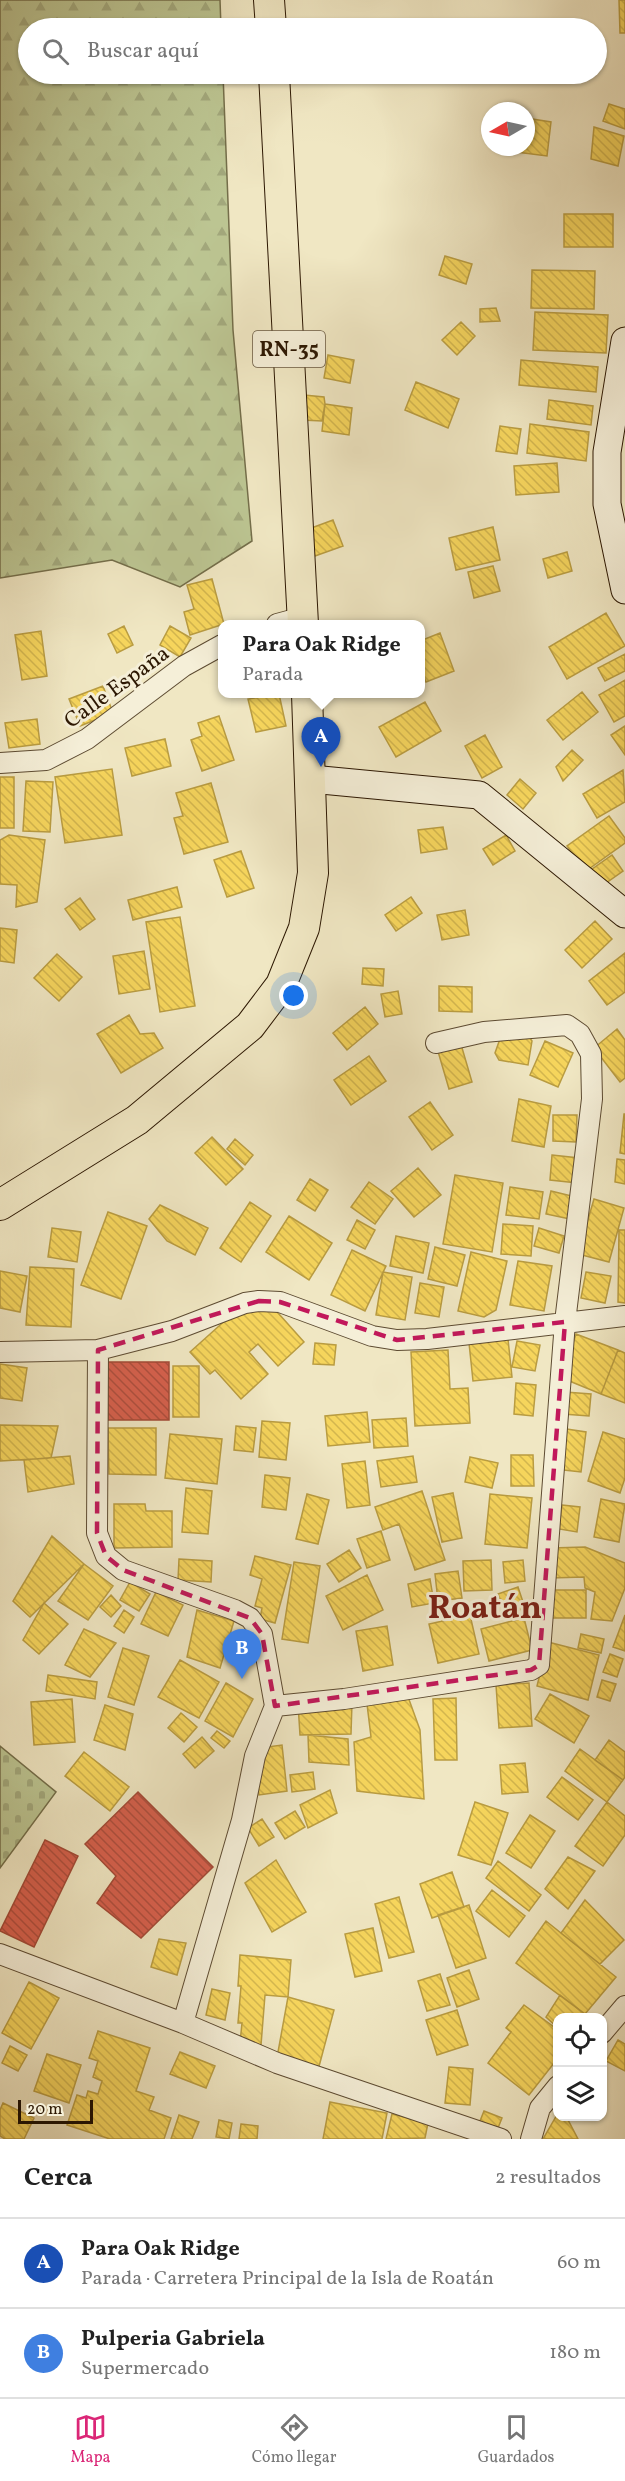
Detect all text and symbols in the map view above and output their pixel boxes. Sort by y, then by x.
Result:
search box [18,18,607,84]
icon: search [39,35,72,68]
text: Buscar aquí [87,36,199,67]
north arrow [481,102,535,156]
road number: RN-35 [253,331,325,367]
popup [218,620,425,698]
text: Para Oak Ridge [242,630,401,661]
street label: Calle España [58,639,177,737]
text: Parada [242,661,303,689]
pin: A [302,718,340,767]
your location [279,981,308,1010]
district label: Roatán [428,1586,542,1633]
pin: B [222,1630,262,1679]
map controls [553,2013,607,2121]
button: locate [553,2013,607,2067]
button: layers [553,2067,607,2121]
scale bar [18,2097,93,2124]
text: 20 m [27,2099,62,2121]
text: Cerca [24,2160,93,2196]
text: 2 resultados [495,2164,601,2192]
text: Para Oak Ridge [81,2234,240,2265]
text: A [36,2249,51,2277]
text: 60 m [557,2249,601,2277]
text: Parada · Carretera Principal de la Isla de Roatán [81,2265,494,2293]
text: Pulperia Gabriela [81,2324,265,2355]
text: B [37,2339,50,2367]
text: 180 m [549,2339,601,2367]
text: Supermercado [81,2355,209,2383]
tab: Mapa [71,2411,111,2469]
tab: Cómo llegar [252,2411,337,2469]
tab: Guardados [478,2411,554,2469]

